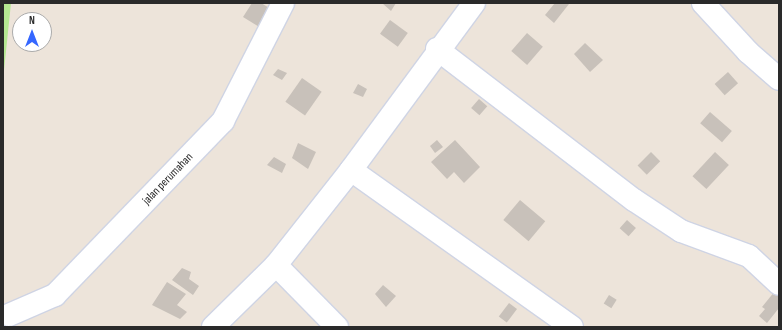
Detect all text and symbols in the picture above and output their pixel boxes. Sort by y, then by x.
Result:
north arrow [12,12,52,52]
text: N [29,14,35,27]
street label: jalan perumahan [140,150,196,208]

